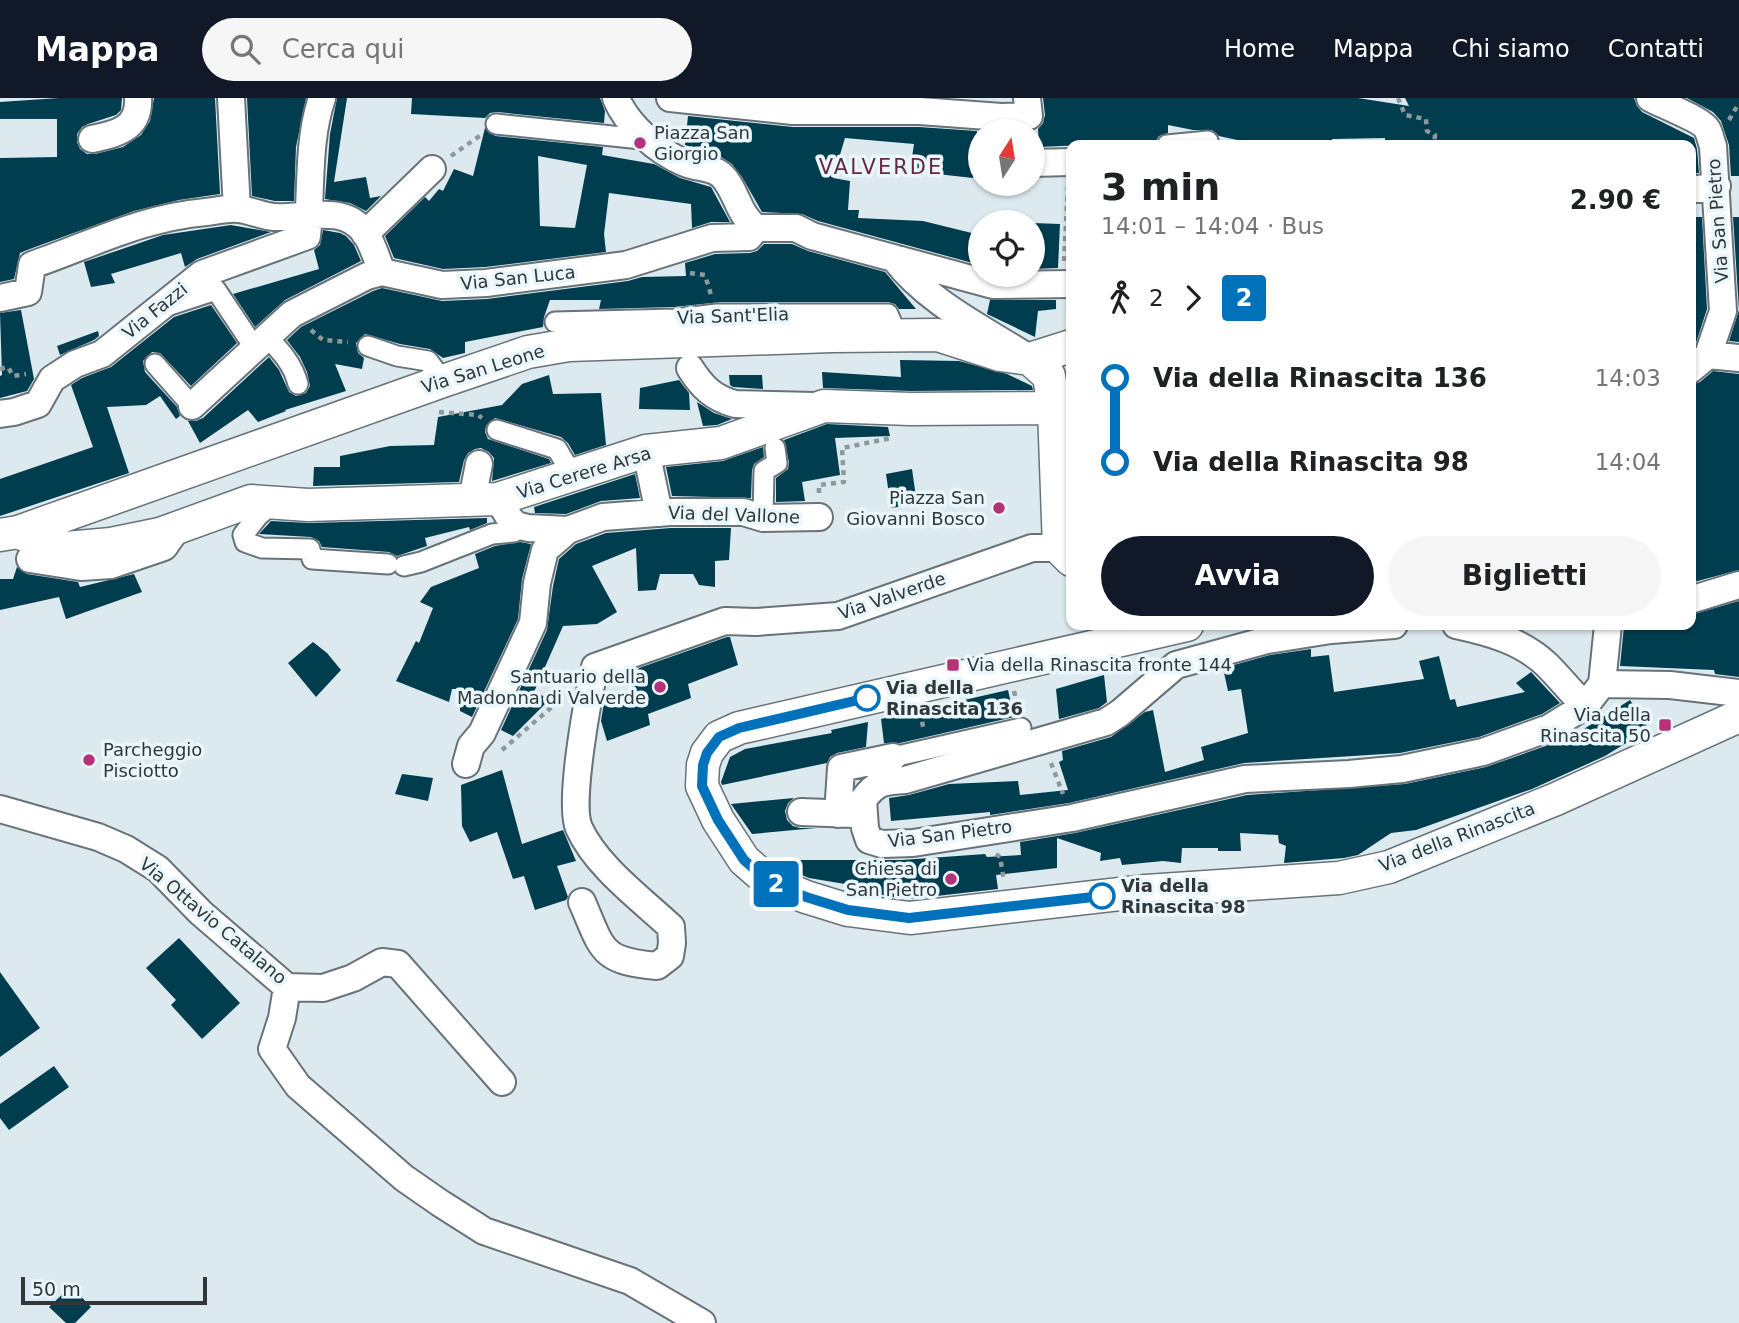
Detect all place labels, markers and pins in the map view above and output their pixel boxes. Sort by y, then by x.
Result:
place label: Piazza San Giorgio [654,122,750,164]
marker: Piazza San Giorgio [632,135,648,151]
place label: Piazza San Giovanni Bosco [846,487,985,529]
marker: Piazza San Giovanni Bosco [991,500,1007,516]
place label: Via della Rinascita fronte 144 [967,654,1232,675]
marker: Via della Rinascita fronte 144 [945,657,961,673]
place label: Santuario della Madonna di Valverde [457,666,646,708]
place label: Via della Rinascita 136 [886,677,1023,719]
marker: Santuario della Madonna di Valverde [652,679,668,695]
marker: Via della Rinascita 136 [854,685,880,711]
place label: Via della Rinascita 50 [1540,704,1651,746]
marker: Via della Rinascita 50 [1657,717,1673,733]
place label: Parcheggio Pisciotto [103,739,202,781]
marker: Parcheggio Pisciotto [81,752,97,768]
place label: Chiesa di San Pietro [846,858,937,900]
marker: Chiesa di San Pietro [943,871,959,887]
place label: Via della Rinascita 98 [1121,875,1246,917]
marker: Via della Rinascita 98 [1089,883,1115,909]

